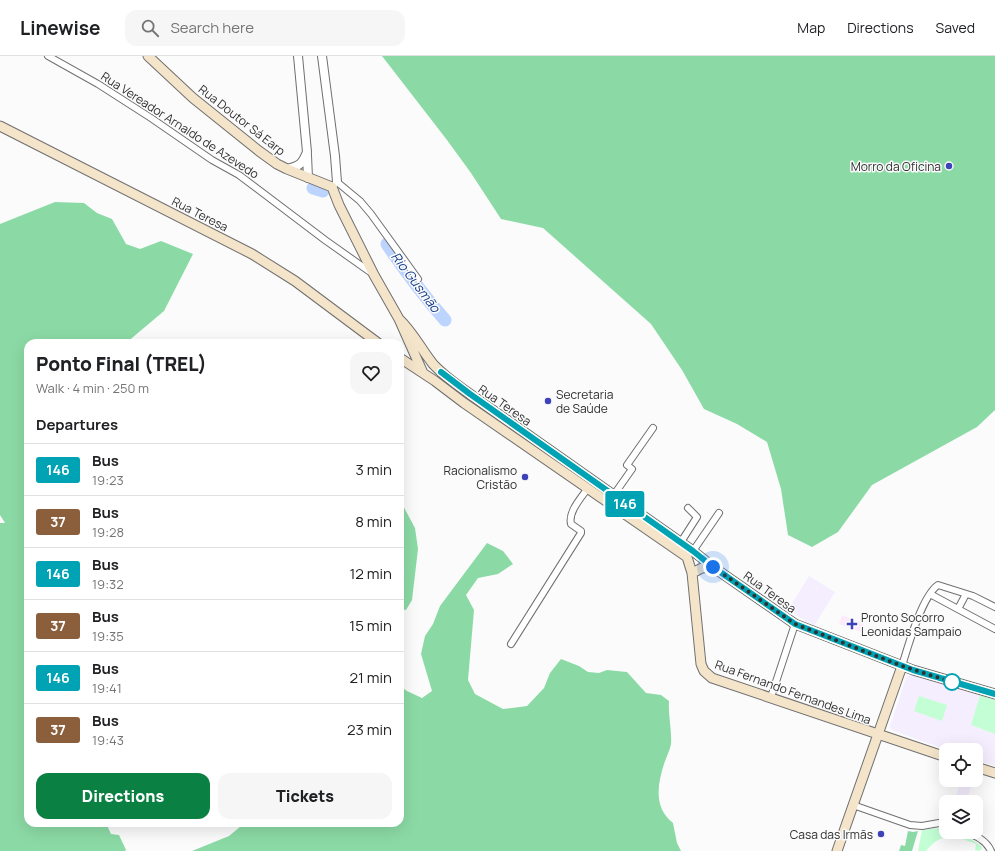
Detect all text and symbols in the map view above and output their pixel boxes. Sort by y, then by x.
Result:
search box [125,10,405,46]
text: Linewise [20,15,101,41]
icon: search [139,17,161,39]
text: Search here [171,17,254,38]
text: Map [797,18,825,37]
text: Directions [847,18,914,37]
text: Saved [936,18,975,37]
street label: Rua Vereador Arnaldo de Azevedo [98,67,262,183]
street label: Rua Doutor Sá Earp [195,81,289,159]
place label: Morro da Oficina [851,158,941,175]
marker: Morro da Oficina [944,161,954,171]
street label: Rua Teresa [169,193,231,235]
water label: Rio Gusmão [387,248,445,317]
text: Ponto Final (TREL) [36,351,207,377]
button: heart [350,352,392,394]
text: Walk · 4 min · 250 m [36,379,149,397]
street label: Rua Teresa [475,380,535,430]
place label: Secretaria de Saúde [556,386,614,417]
marker: Secretaria de Saúde [543,396,553,406]
text: Departures [36,414,118,435]
text: Bus [92,450,119,471]
text: 3 min [356,459,392,480]
text: 146 [46,460,70,479]
place label: Racionalismo Cristão [443,462,517,493]
text: 19:23 [92,471,124,489]
marker: Racionalismo Cristão [520,472,530,482]
line badge: 146 [602,491,648,517]
text: 146 [613,494,637,513]
text: Bus [92,502,119,523]
text: 8 min [355,511,392,532]
text: 37 [50,512,66,531]
text: 19:28 [92,523,124,541]
text: Bus [92,554,119,575]
your location [703,557,723,577]
text: 12 min [349,563,392,584]
text: 146 [46,564,70,583]
street label: Rua Teresa [740,567,800,617]
text: 19:32 [92,575,124,593]
text: Bus [92,606,119,627]
place label: Pronto Socorro Leonidas Sampaio [861,609,962,640]
text: 15 min [349,615,392,636]
text: 37 [50,616,66,635]
marker: Pronto Socorro Leonidas Sampaio [846,618,858,630]
text: 19:35 [92,627,124,645]
street label: Rua Fernando Fernandes Lima [713,656,873,728]
text: Bus [92,658,119,679]
text: 21 min [349,667,392,688]
text: 146 [46,668,70,687]
unlabelled marker [943,673,961,691]
text: 19:41 [92,679,122,697]
text: Bus [92,710,119,731]
text: 23 min [347,719,392,740]
text: 37 [50,720,66,739]
text: 19:43 [92,731,124,749]
map controls [939,743,983,839]
button: locate [939,743,983,787]
button: Directions [36,773,210,819]
button: Tickets [218,773,392,819]
button: layers [939,795,983,839]
place label: Casa das Irmãs [790,826,873,843]
marker: Casa das Irmãs [876,829,886,839]

